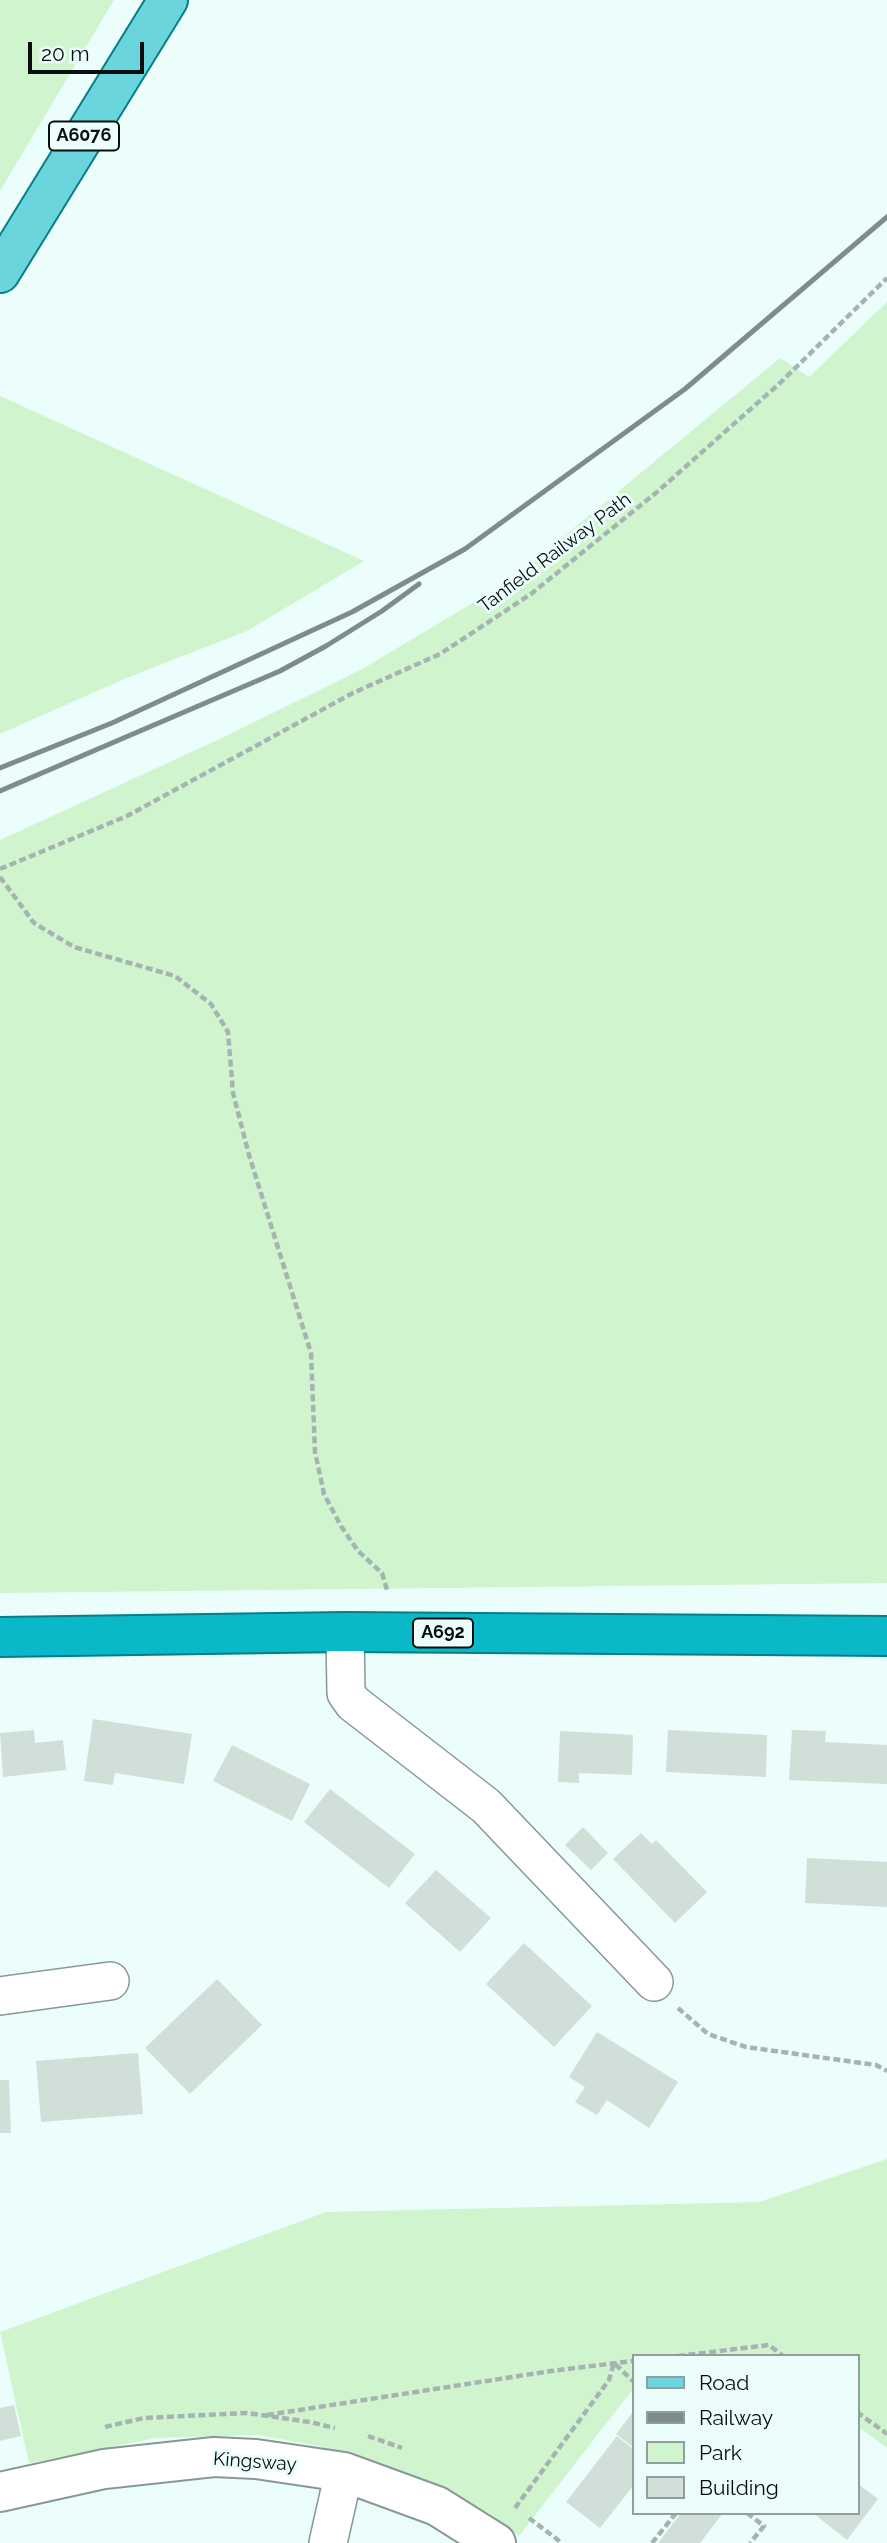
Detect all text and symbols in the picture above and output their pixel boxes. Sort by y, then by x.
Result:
scale bar [32,28,147,72]
text: 20 m [41,41,89,66]
road number: A6076 [49,121,119,150]
street label: Tanfield Railway Path [474,488,636,618]
road number: A692 [413,1618,473,1648]
legend [632,2354,859,2515]
text: Road [699,2370,749,2395]
text: Railway [699,2405,773,2430]
text: Park [699,2440,742,2465]
street label: Kingsway [212,2448,298,2476]
text: Building [699,2475,779,2500]

